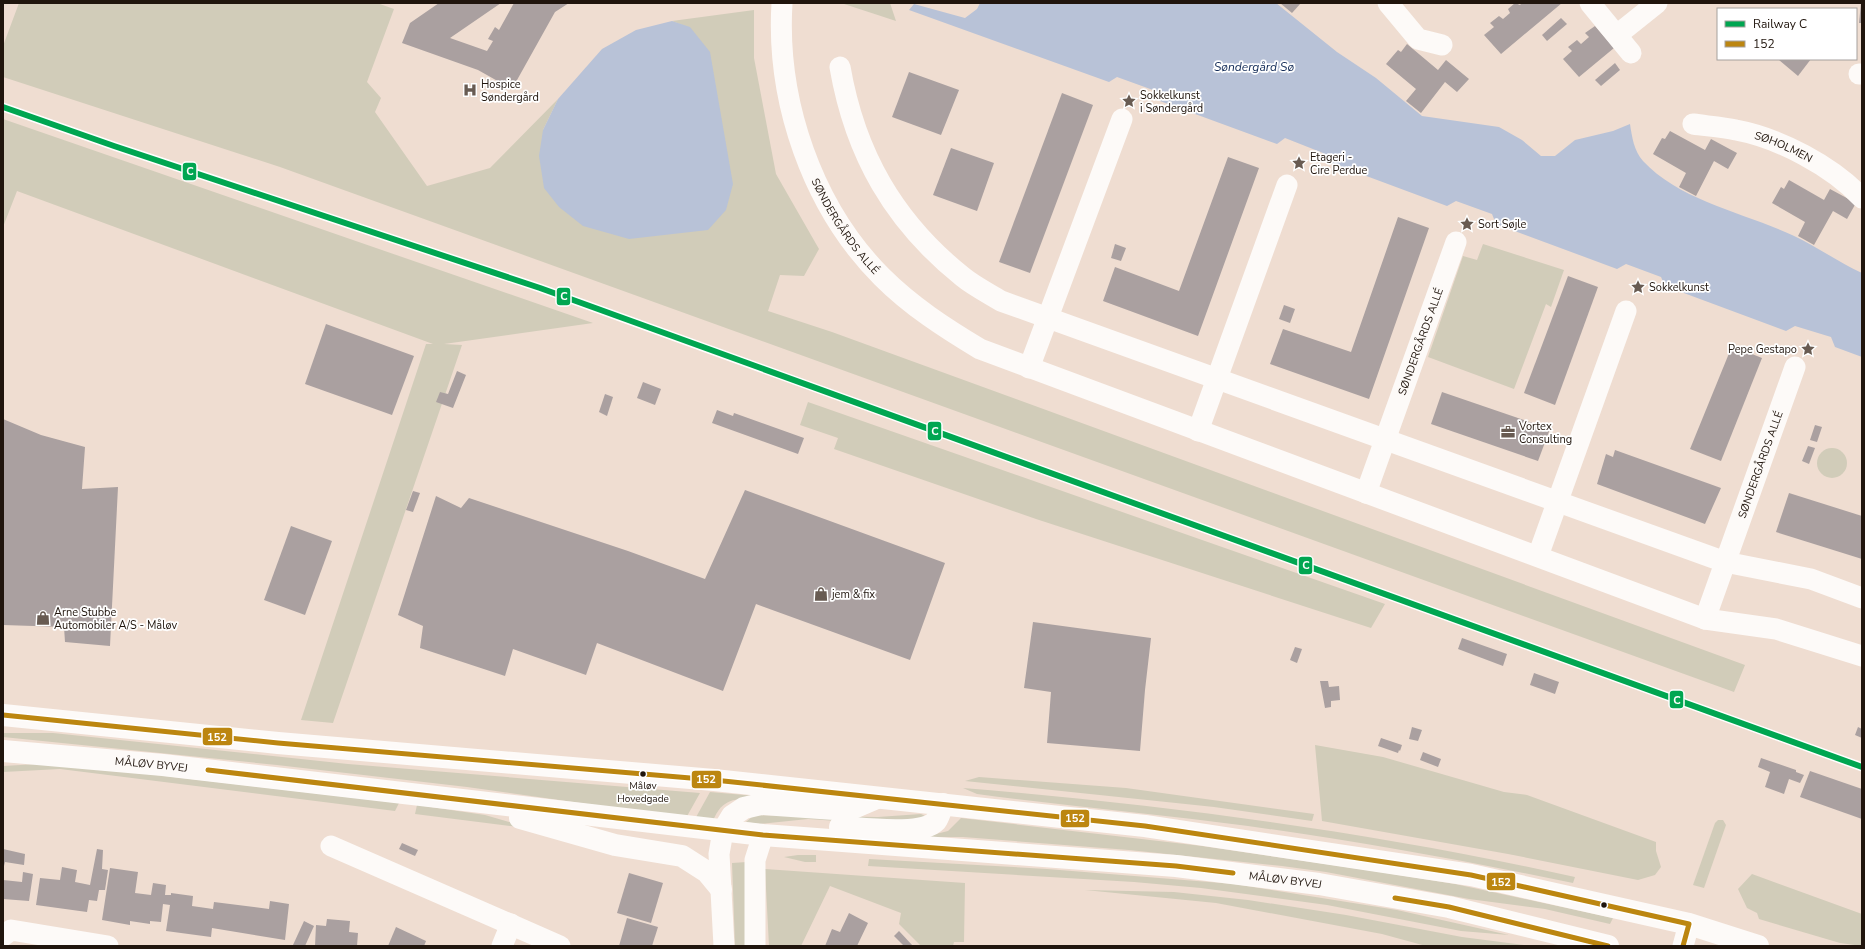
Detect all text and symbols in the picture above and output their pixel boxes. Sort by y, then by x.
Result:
legend [1717,8,1857,60]
text: Railway C [1753,16,1807,32]
text: 152 [1753,36,1775,52]
water label: Søndergård Sø [1214,59,1294,75]
place label: Hospice Søndergård [481,77,539,105]
hospital icon: Hospice Søndergård [462,82,478,98]
place label: Sokkelkunst i Søndergård [1140,88,1203,116]
place icon: Sokkelkunst i Søndergård [1121,93,1137,109]
street label: SØHOLMEN [1753,127,1815,166]
place label: Etageri - Cire Perdue [1310,150,1368,178]
place icon: Etageri - Cire Perdue [1291,155,1307,171]
line badge: C [182,162,197,181]
text: C [186,164,194,179]
street label: SØNDERGÅRDS ALLÉ [808,176,884,277]
place icon: Sort Søjle [1459,216,1475,232]
place label: Sort Søjle [1478,217,1526,232]
place icon: Sokkelkunst [1630,279,1646,295]
place label: Sokkelkunst [1649,280,1709,295]
street label: SØNDERGÅRDS ALLÉ [1394,285,1446,397]
line badge: C [556,287,571,306]
text: C [560,289,568,304]
place icon: Pepe Gestapo [1800,341,1816,357]
place label: Pepe Gestapo [1728,342,1797,357]
street label: SØNDERGÅRDS ALLÉ [1734,409,1786,520]
place label: Vortex Consulting [1518,419,1572,447]
line badge: C [927,421,942,441]
text: C [931,424,939,439]
office icon: Vortex Consulting [1500,424,1516,440]
line badge: C [1298,556,1313,575]
text: C [1302,558,1310,573]
shop icon: jem & fix [813,586,829,602]
place label: jem & fix [831,587,875,602]
place label: Arne Stubbe Automobiler A/S - Måløv [54,605,177,633]
shop icon: Arne Stubbe Automobiler A/S - Måløv [35,610,51,626]
line badge: C [1669,690,1684,709]
text: C [1673,693,1681,708]
line badge: 152 [202,727,233,746]
text: 152 [207,730,227,745]
street label: MÅLØV BYVEJ [114,753,189,775]
marker: Måløv Hovedgade [638,769,648,779]
line badge: 152 [691,770,722,789]
text: 152 [696,772,716,787]
place label: Måløv Hovedgade [617,779,669,806]
line badge: 152 [1060,809,1090,828]
text: 152 [1065,811,1085,826]
street label: MÅLØV BYVEJ [1248,868,1323,892]
line badge: 152 [1486,872,1516,891]
text: 152 [1491,875,1511,890]
unlabelled marker [1599,900,1609,910]

